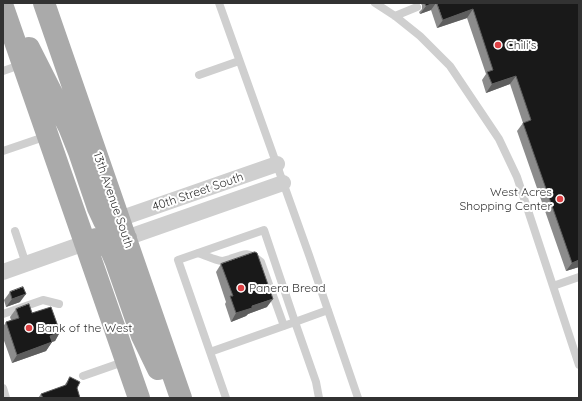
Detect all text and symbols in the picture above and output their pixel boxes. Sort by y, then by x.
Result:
place label: Chili's [506,38,536,52]
marker: Chili's [493,40,503,50]
street label: 13th Avenue South [90,150,136,250]
street label: 40th Street South [151,170,245,214]
place label: West Acres Shopping Center [459,185,552,213]
marker: West Acres Shopping Center [555,194,565,204]
place label: Panera Bread [249,281,326,295]
marker: Panera Bread [236,283,246,293]
place label: Bank of the West [37,321,132,335]
marker: Bank of the West [24,323,34,333]

